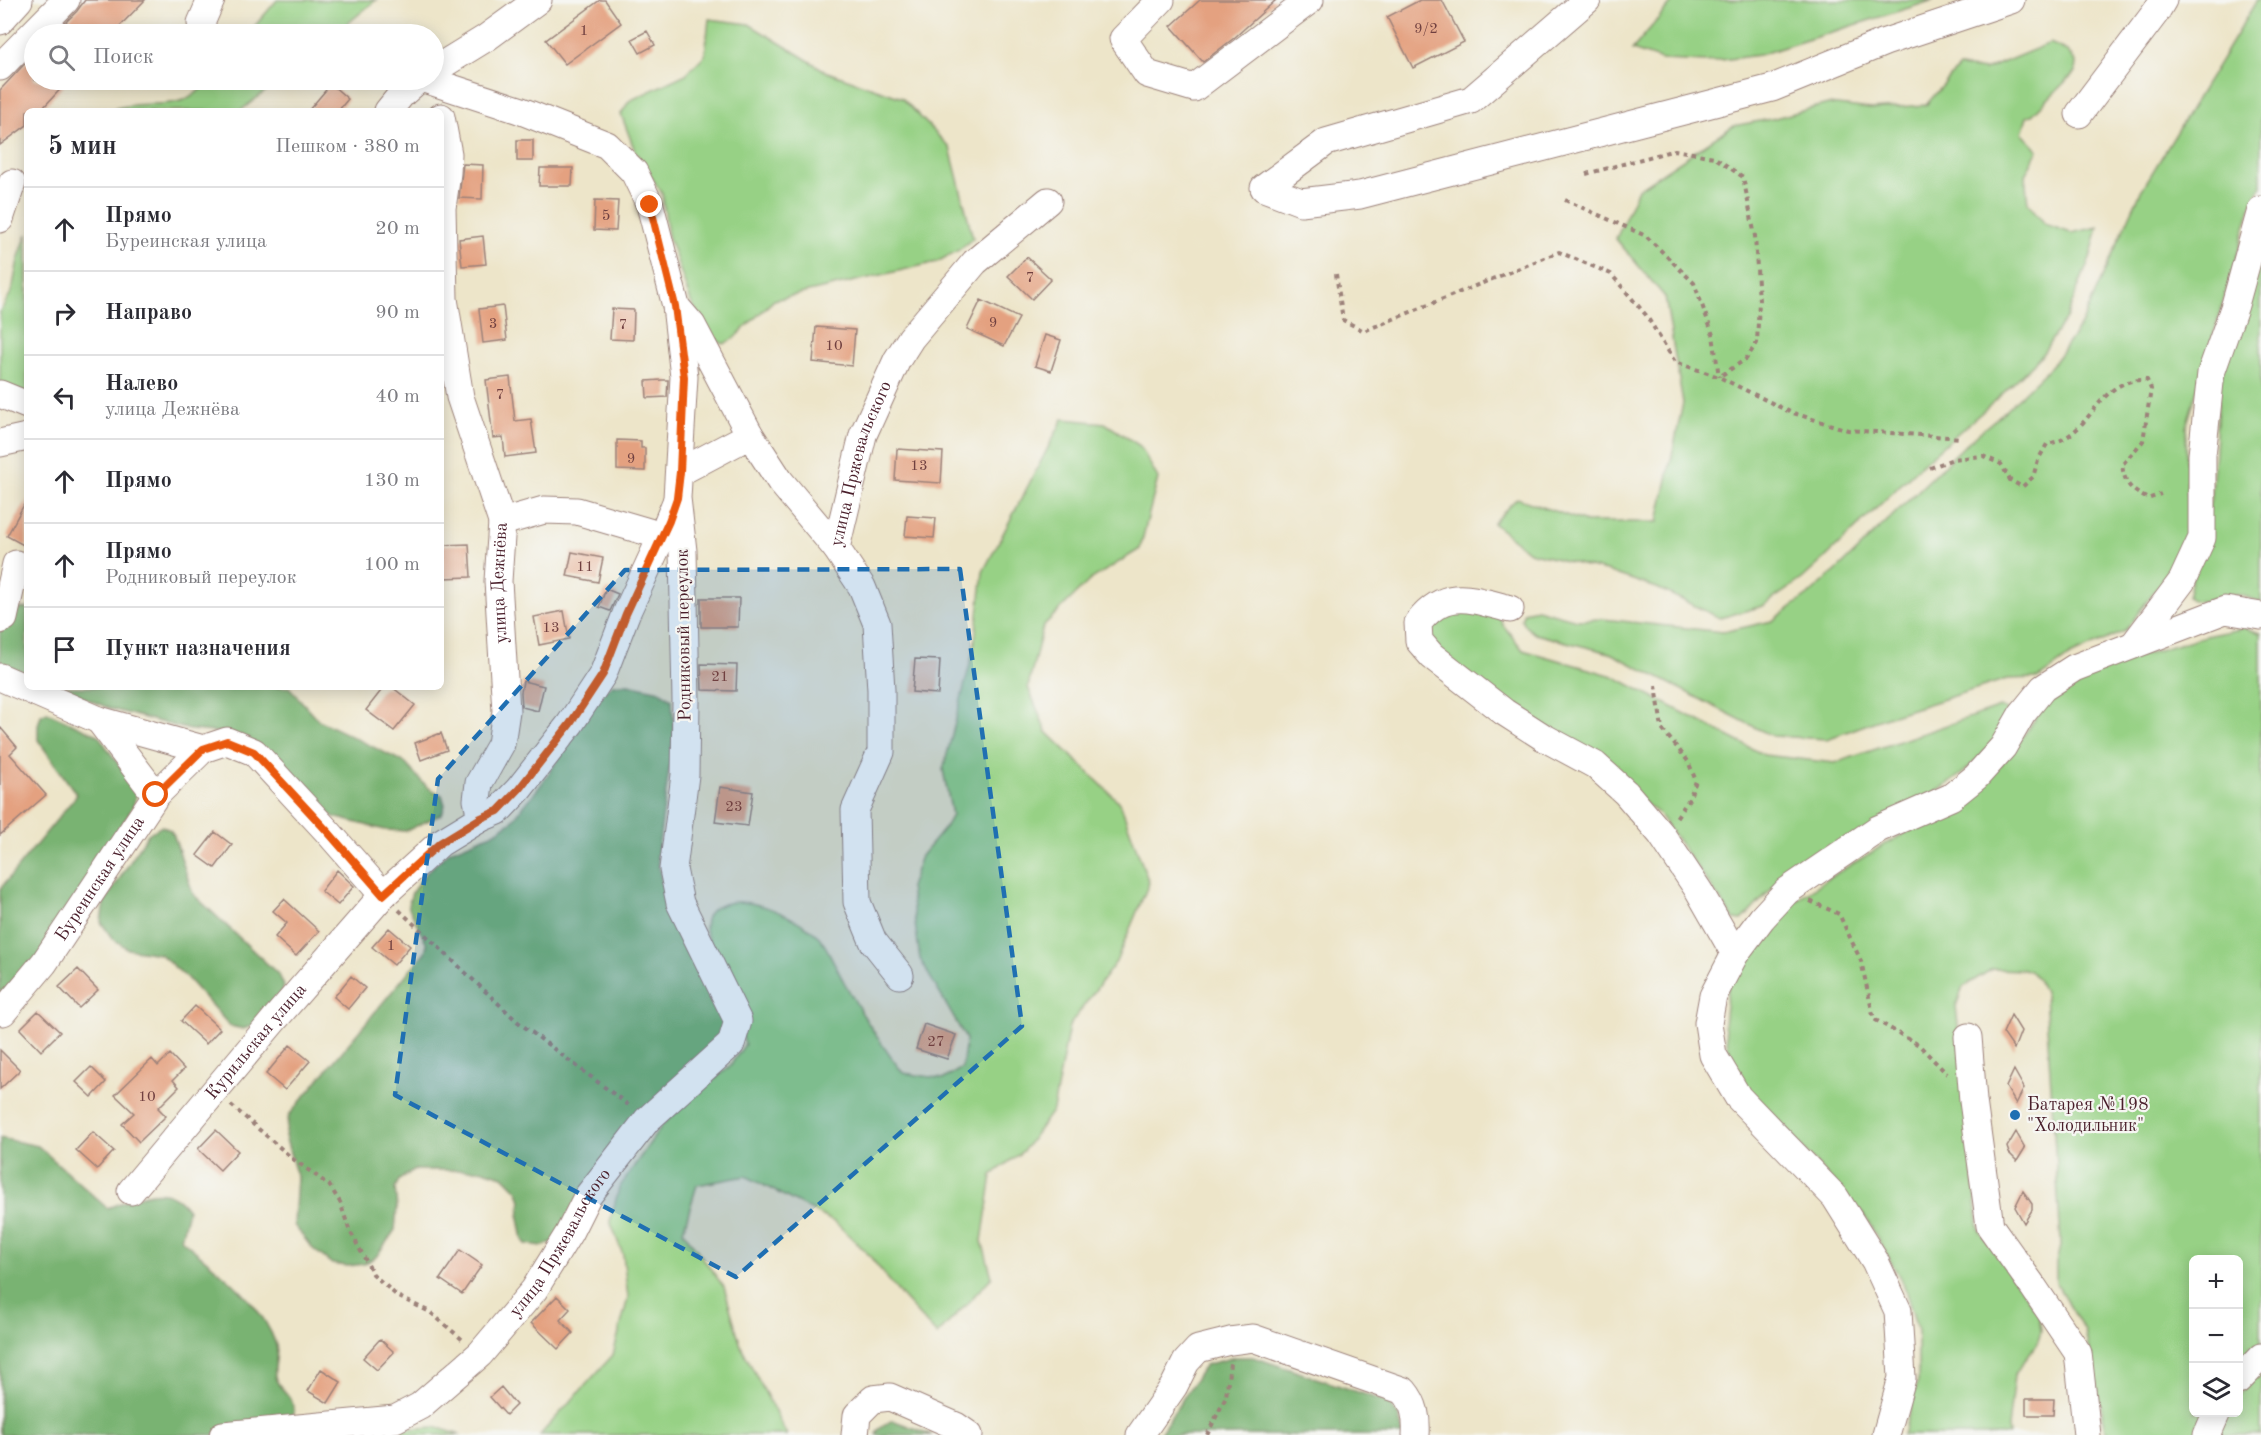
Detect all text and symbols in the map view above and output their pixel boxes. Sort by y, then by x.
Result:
house number: 9/2 [1414,22,1438,37]
search box [24,24,444,90]
house number: 1 [580,24,588,39]
icon: search [45,41,78,74]
text: Поиск [93,46,154,68]
text: 5 мин [48,134,117,160]
text: Пешком · 380 m [275,137,420,157]
route end [636,191,662,217]
text: Прямо [105,205,172,227]
house number: 5 [602,209,610,224]
icon: ahead [48,213,81,246]
text: 20 m [375,219,420,239]
text: Буреинская улица [105,232,267,252]
house number: 7 [1026,271,1034,286]
icon: right [48,297,81,330]
text: Направо [105,302,192,324]
text: 90 m [375,303,420,323]
house number: 9 [989,316,997,331]
house number: 3 [489,317,497,332]
house number: 7 [619,318,627,333]
house number: 10 [825,339,843,354]
text: Налево [105,373,178,395]
street label: улица Пржевальского [828,378,895,549]
icon: left [48,381,81,414]
text: 40 m [375,387,420,407]
house number: 7 [496,388,504,403]
text: улица Дежнёва [105,400,240,420]
house number: 9 [627,452,635,467]
house number: 13 [910,459,928,474]
icon: ahead [48,465,81,498]
text: Прямо [105,470,172,492]
text: 130 m [364,471,420,491]
street label: улица Дежнёва [489,522,511,644]
text: Прямо [105,541,172,563]
icon: ahead [48,549,81,582]
street label: Родниковый переулок [673,549,695,721]
text: 100 m [364,555,420,575]
house number: 11 [576,560,594,575]
text: Родниковый переулок [105,568,297,588]
house number: 13 [542,621,560,636]
icon: arrive [48,633,81,666]
text: Пункт назначения [105,638,291,660]
house number: 21 [711,670,729,685]
route start [142,781,168,807]
house number: 23 [725,800,743,815]
street label: Буреинская улица [52,813,148,945]
house number: 1 [387,939,395,954]
street label: Курильская улица [203,980,310,1103]
house number: 27 [927,1035,945,1050]
house number: 10 [138,1090,156,1105]
place label: Батарея №198 "Холодильник" [2027,1096,2149,1135]
marker: Батарея №198 "Холодильник" [2008,1108,2022,1122]
street label: улица Пржевальского [506,1165,614,1321]
map controls [2189,1255,2243,1417]
button: + [2189,1255,2243,1309]
button: − [2189,1309,2243,1363]
button: layers [2189,1363,2243,1417]

